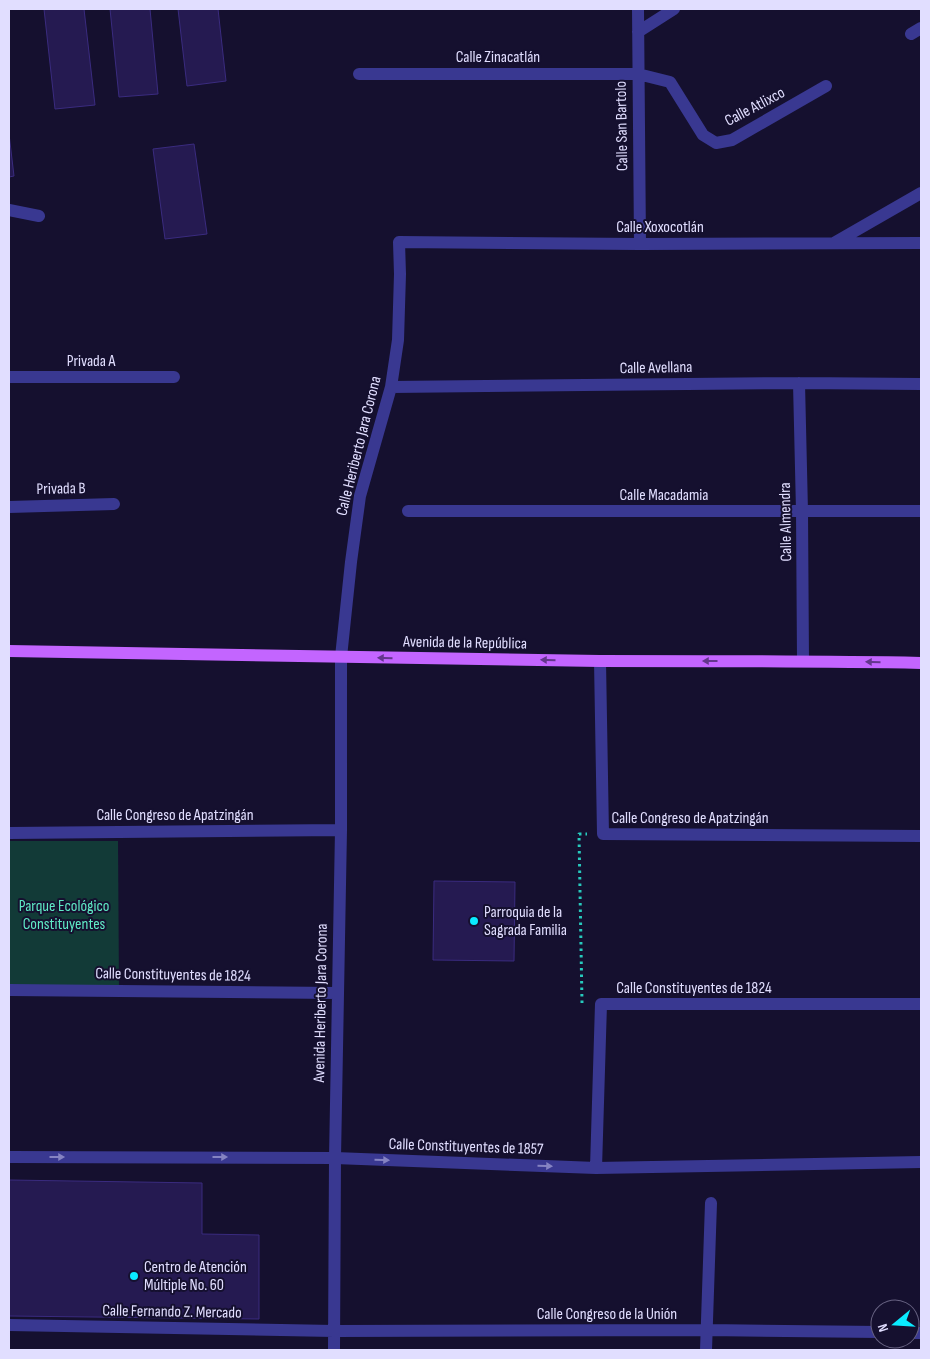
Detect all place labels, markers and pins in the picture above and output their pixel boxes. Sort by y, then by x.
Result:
place label: Parroquia de la Sagrada Familia [484,903,567,940]
marker: Parroquia de la Sagrada Familia [468,915,480,927]
place label: Centro de Atención Múltiple No. 60 [144,1258,247,1295]
marker: Centro de Atención Múltiple No. 60 [128,1270,140,1282]

